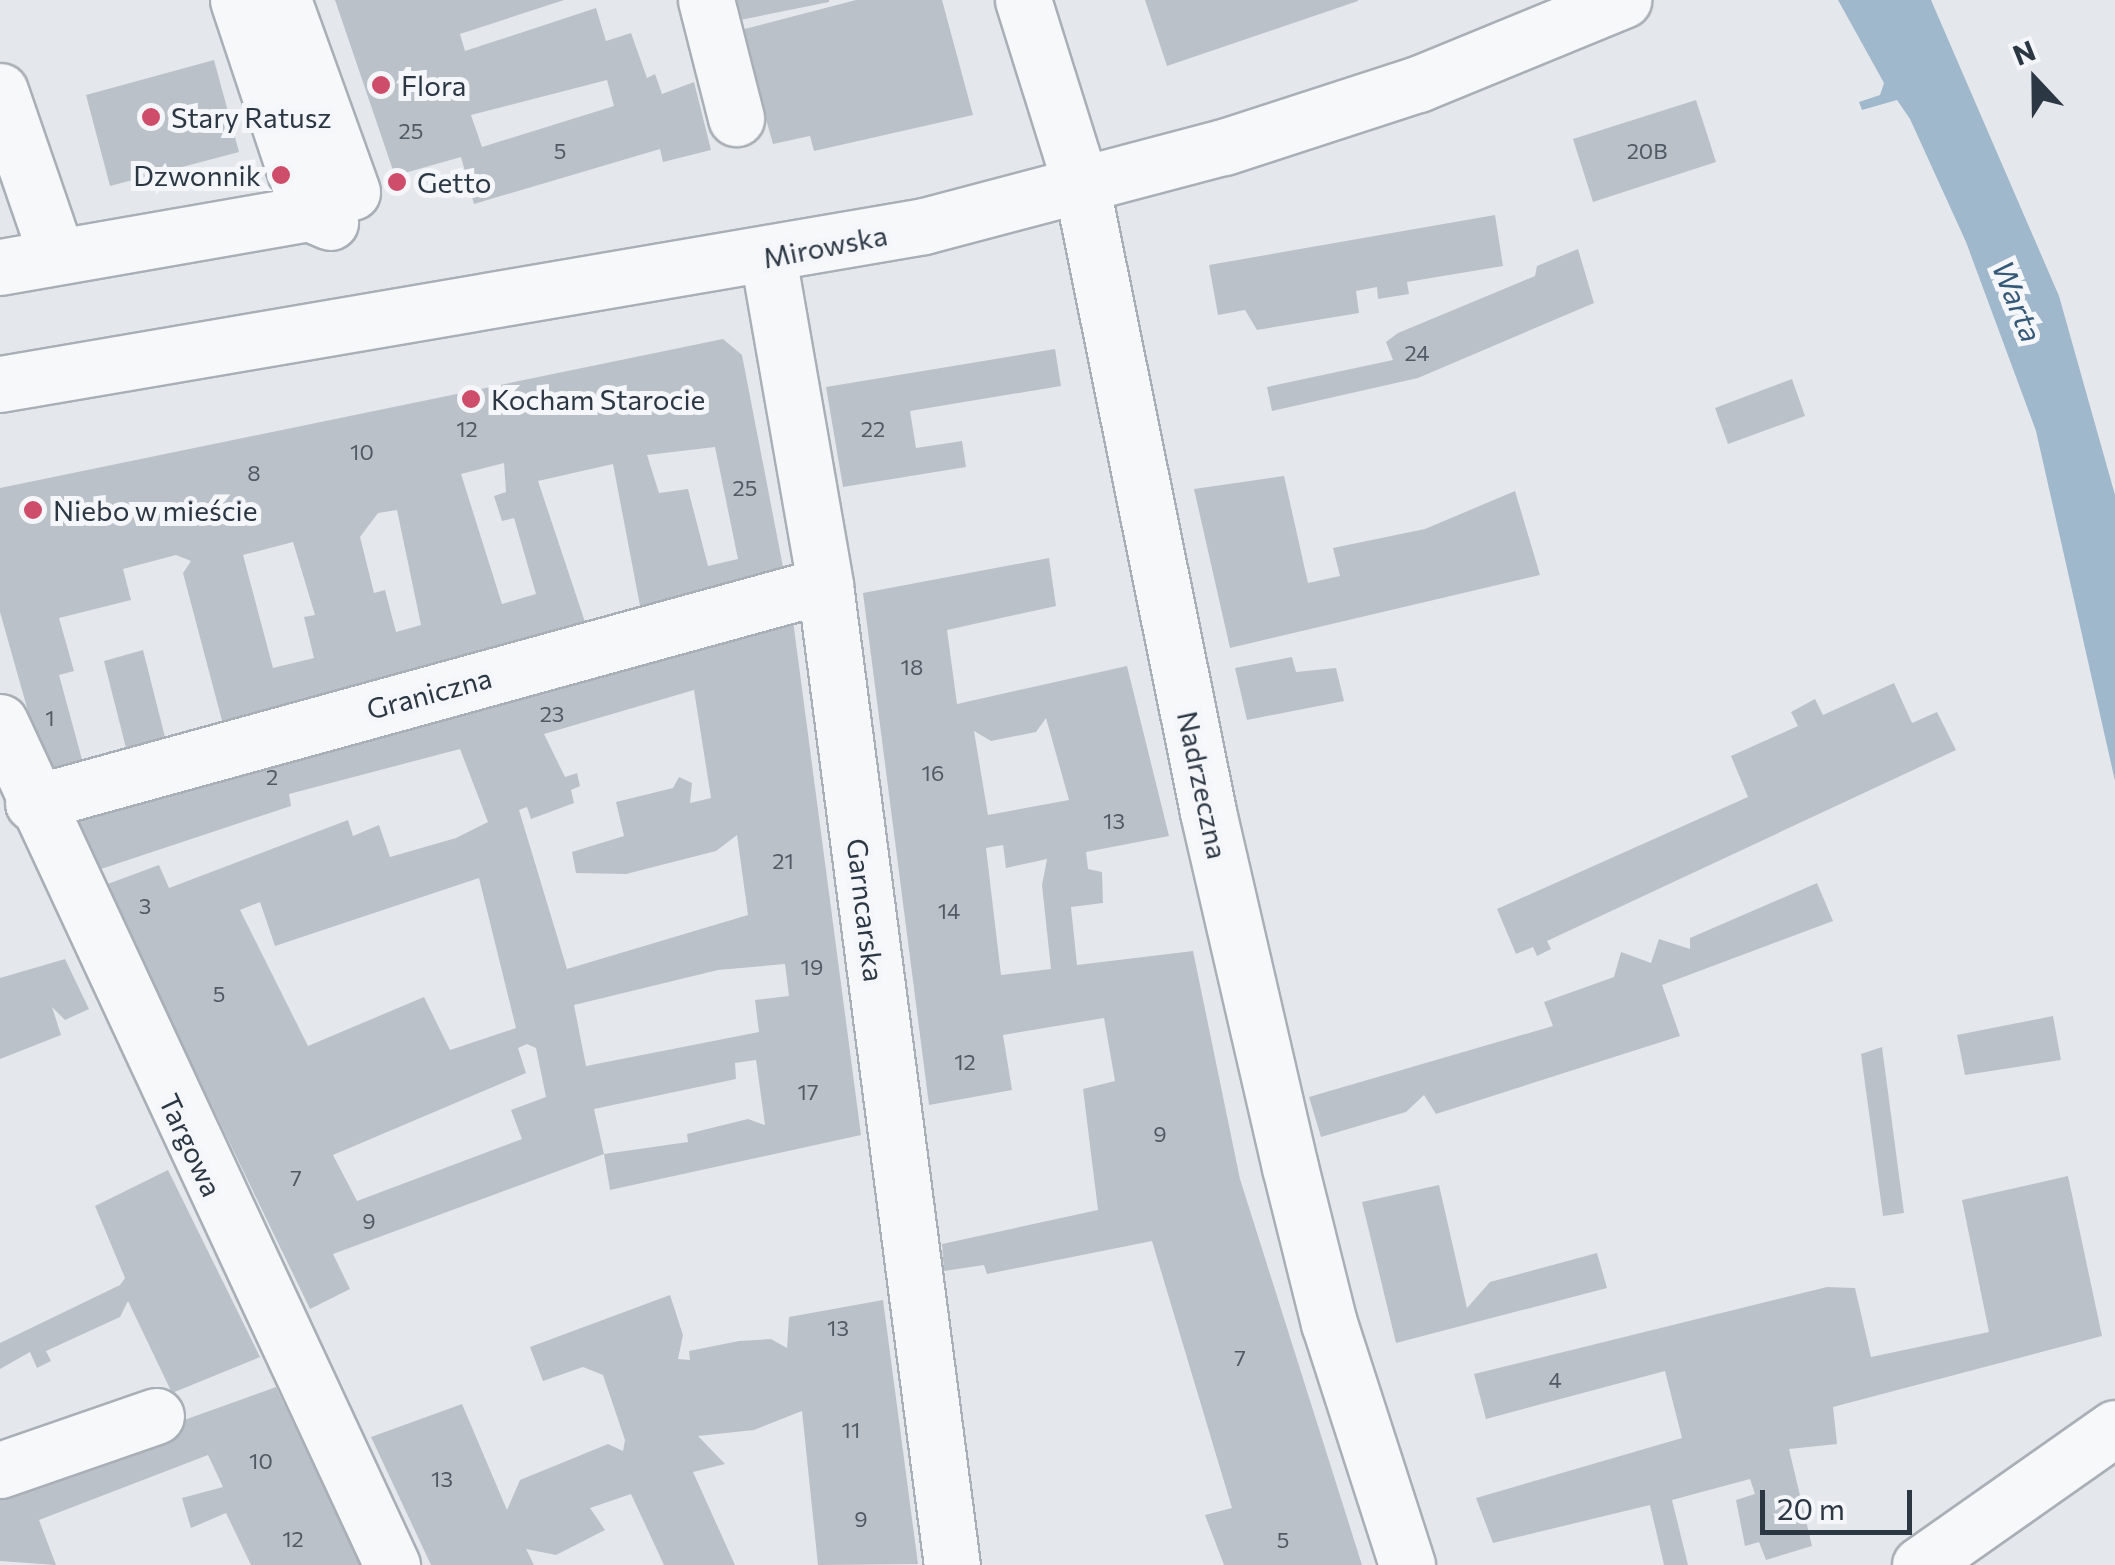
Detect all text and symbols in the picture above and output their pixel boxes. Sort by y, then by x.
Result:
north arrow [1985,30,2085,130]
text: N [2008,32,2040,72]
place label: Flora [401,68,466,102]
marker: Flora [370,74,392,96]
place label: Stary Ratusz [171,100,331,134]
marker: Stary Ratusz [140,106,162,128]
house number: 25 [399,118,423,144]
house number: 5 [554,138,566,164]
house number: 20B [1627,138,1667,164]
place label: Dzwonnik [133,158,261,192]
marker: Dzwonnik [270,164,292,186]
place label: Getto [417,165,492,199]
marker: Getto [386,171,408,193]
street label: Mirowska [760,218,890,274]
water label: Warta [1985,255,2051,347]
house number: 24 [1404,340,1430,366]
place label: Kocham Starocie [491,382,705,416]
marker: Kocham Starocie [460,388,482,410]
house number: 12 [456,416,478,442]
house number: 22 [861,416,885,442]
house number: 10 [350,439,374,465]
house number: 8 [247,460,261,486]
house number: 25 [733,475,757,501]
place label: Niebo w mieście [53,493,257,527]
marker: Niebo w mieście [22,499,44,521]
house number: 18 [901,654,923,680]
street label: Graniczna [363,660,495,726]
house number: 23 [540,701,564,727]
house number: 1 [45,705,55,731]
street label: Nadrzeczna [1171,708,1235,862]
house number: 16 [922,760,944,786]
house number: 2 [266,764,278,790]
house number: 13 [1103,808,1125,834]
street label: Garncarska [841,836,891,984]
house number: 21 [772,848,794,874]
house number: 3 [139,893,151,919]
house number: 14 [938,898,960,924]
house number: 19 [801,954,823,980]
house number: 5 [213,981,225,1007]
house number: 12 [954,1049,976,1075]
house number: 17 [797,1079,819,1105]
street label: Targowa [153,1088,229,1202]
house number: 9 [1153,1121,1167,1147]
house number: 7 [290,1165,302,1191]
house number: 9 [362,1208,376,1234]
house number: 13 [827,1315,849,1341]
house number: 7 [1234,1345,1246,1371]
house number: 4 [1548,1367,1562,1393]
house number: 11 [842,1417,860,1443]
house number: 10 [249,1448,273,1474]
house number: 13 [431,1466,453,1492]
scale bar [1765,1470,1918,1532]
text: 20 m [1777,1489,1845,1526]
house number: 9 [854,1506,868,1532]
house number: 12 [282,1526,304,1552]
house number: 5 [1277,1527,1289,1553]

